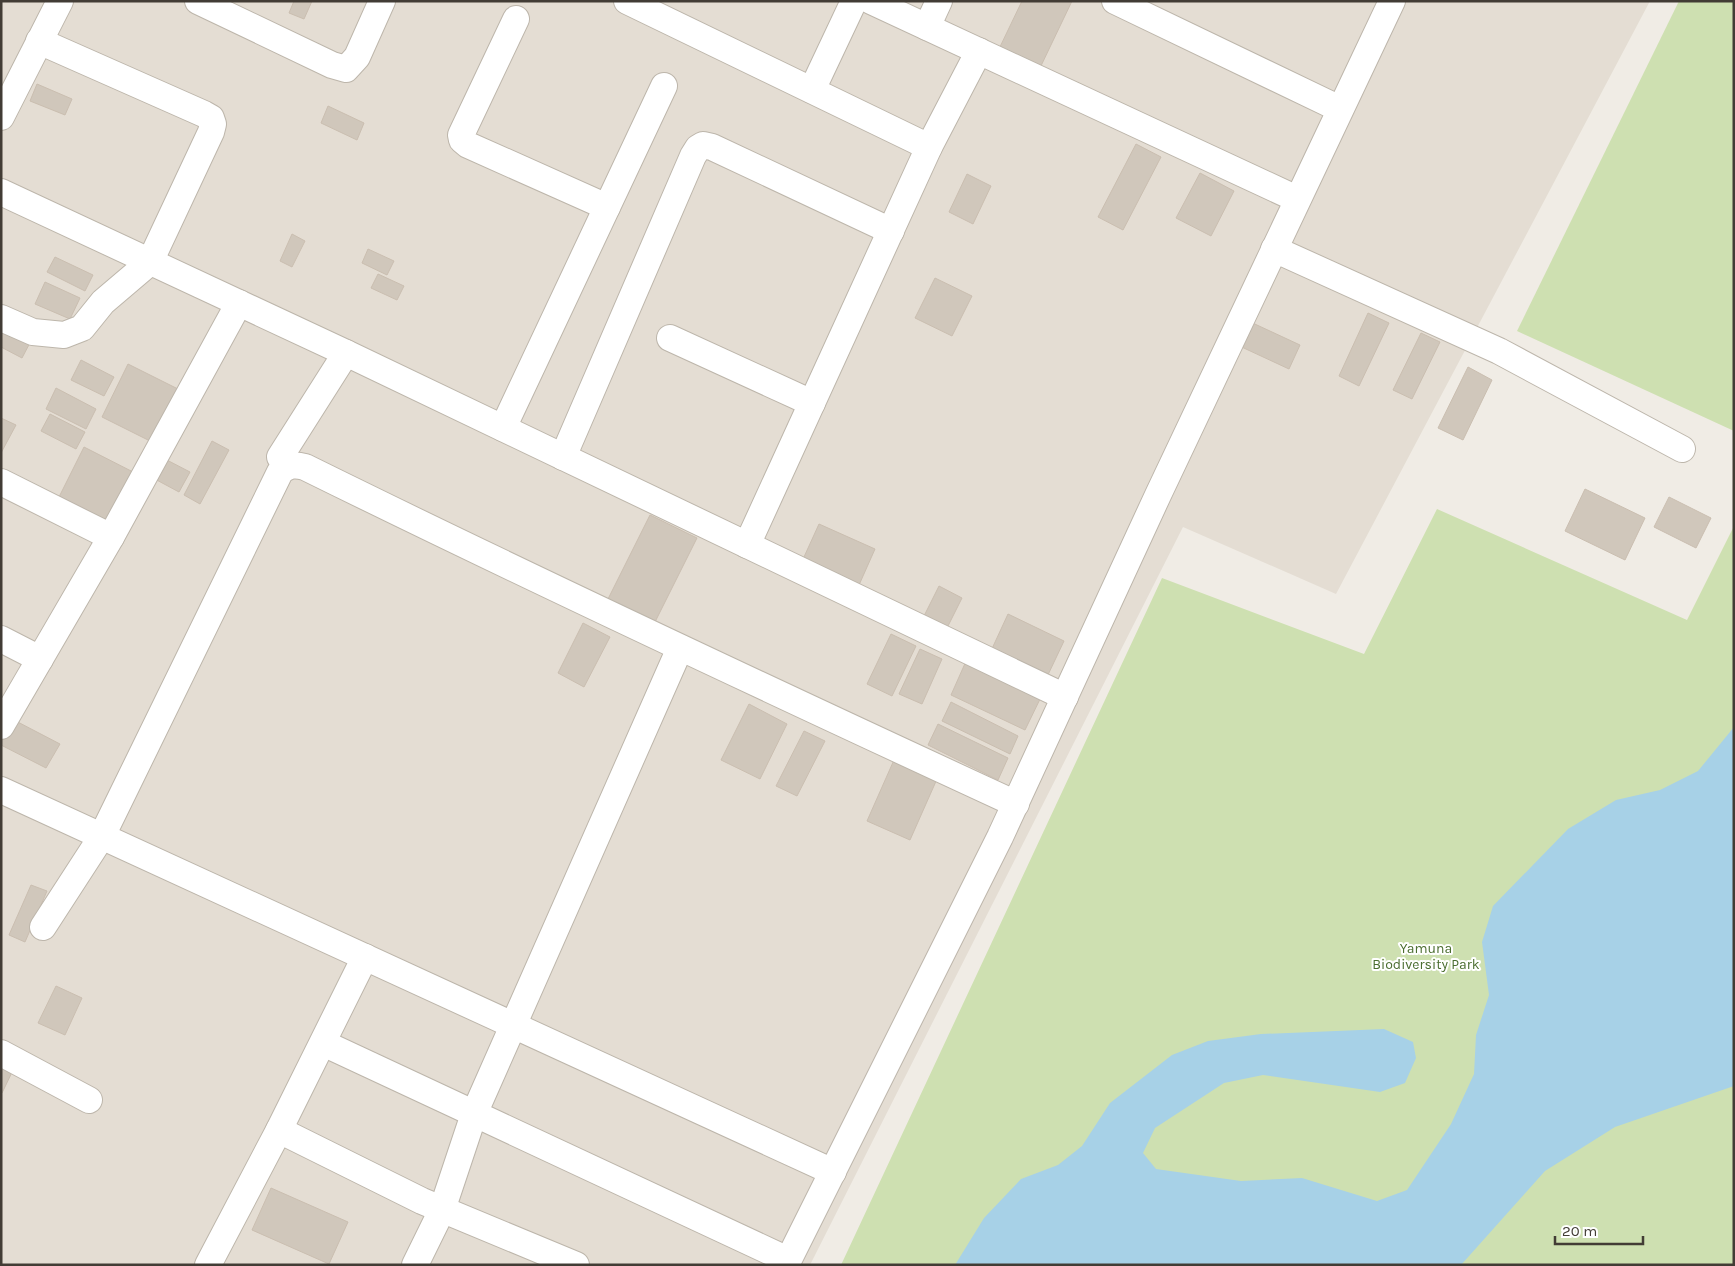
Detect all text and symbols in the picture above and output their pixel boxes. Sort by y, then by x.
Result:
park label: Yamuna Biodiversity Park [1372,940,1480,973]
scale bar [1555,1214,1642,1246]
text: 20 m [1562,1222,1597,1240]

